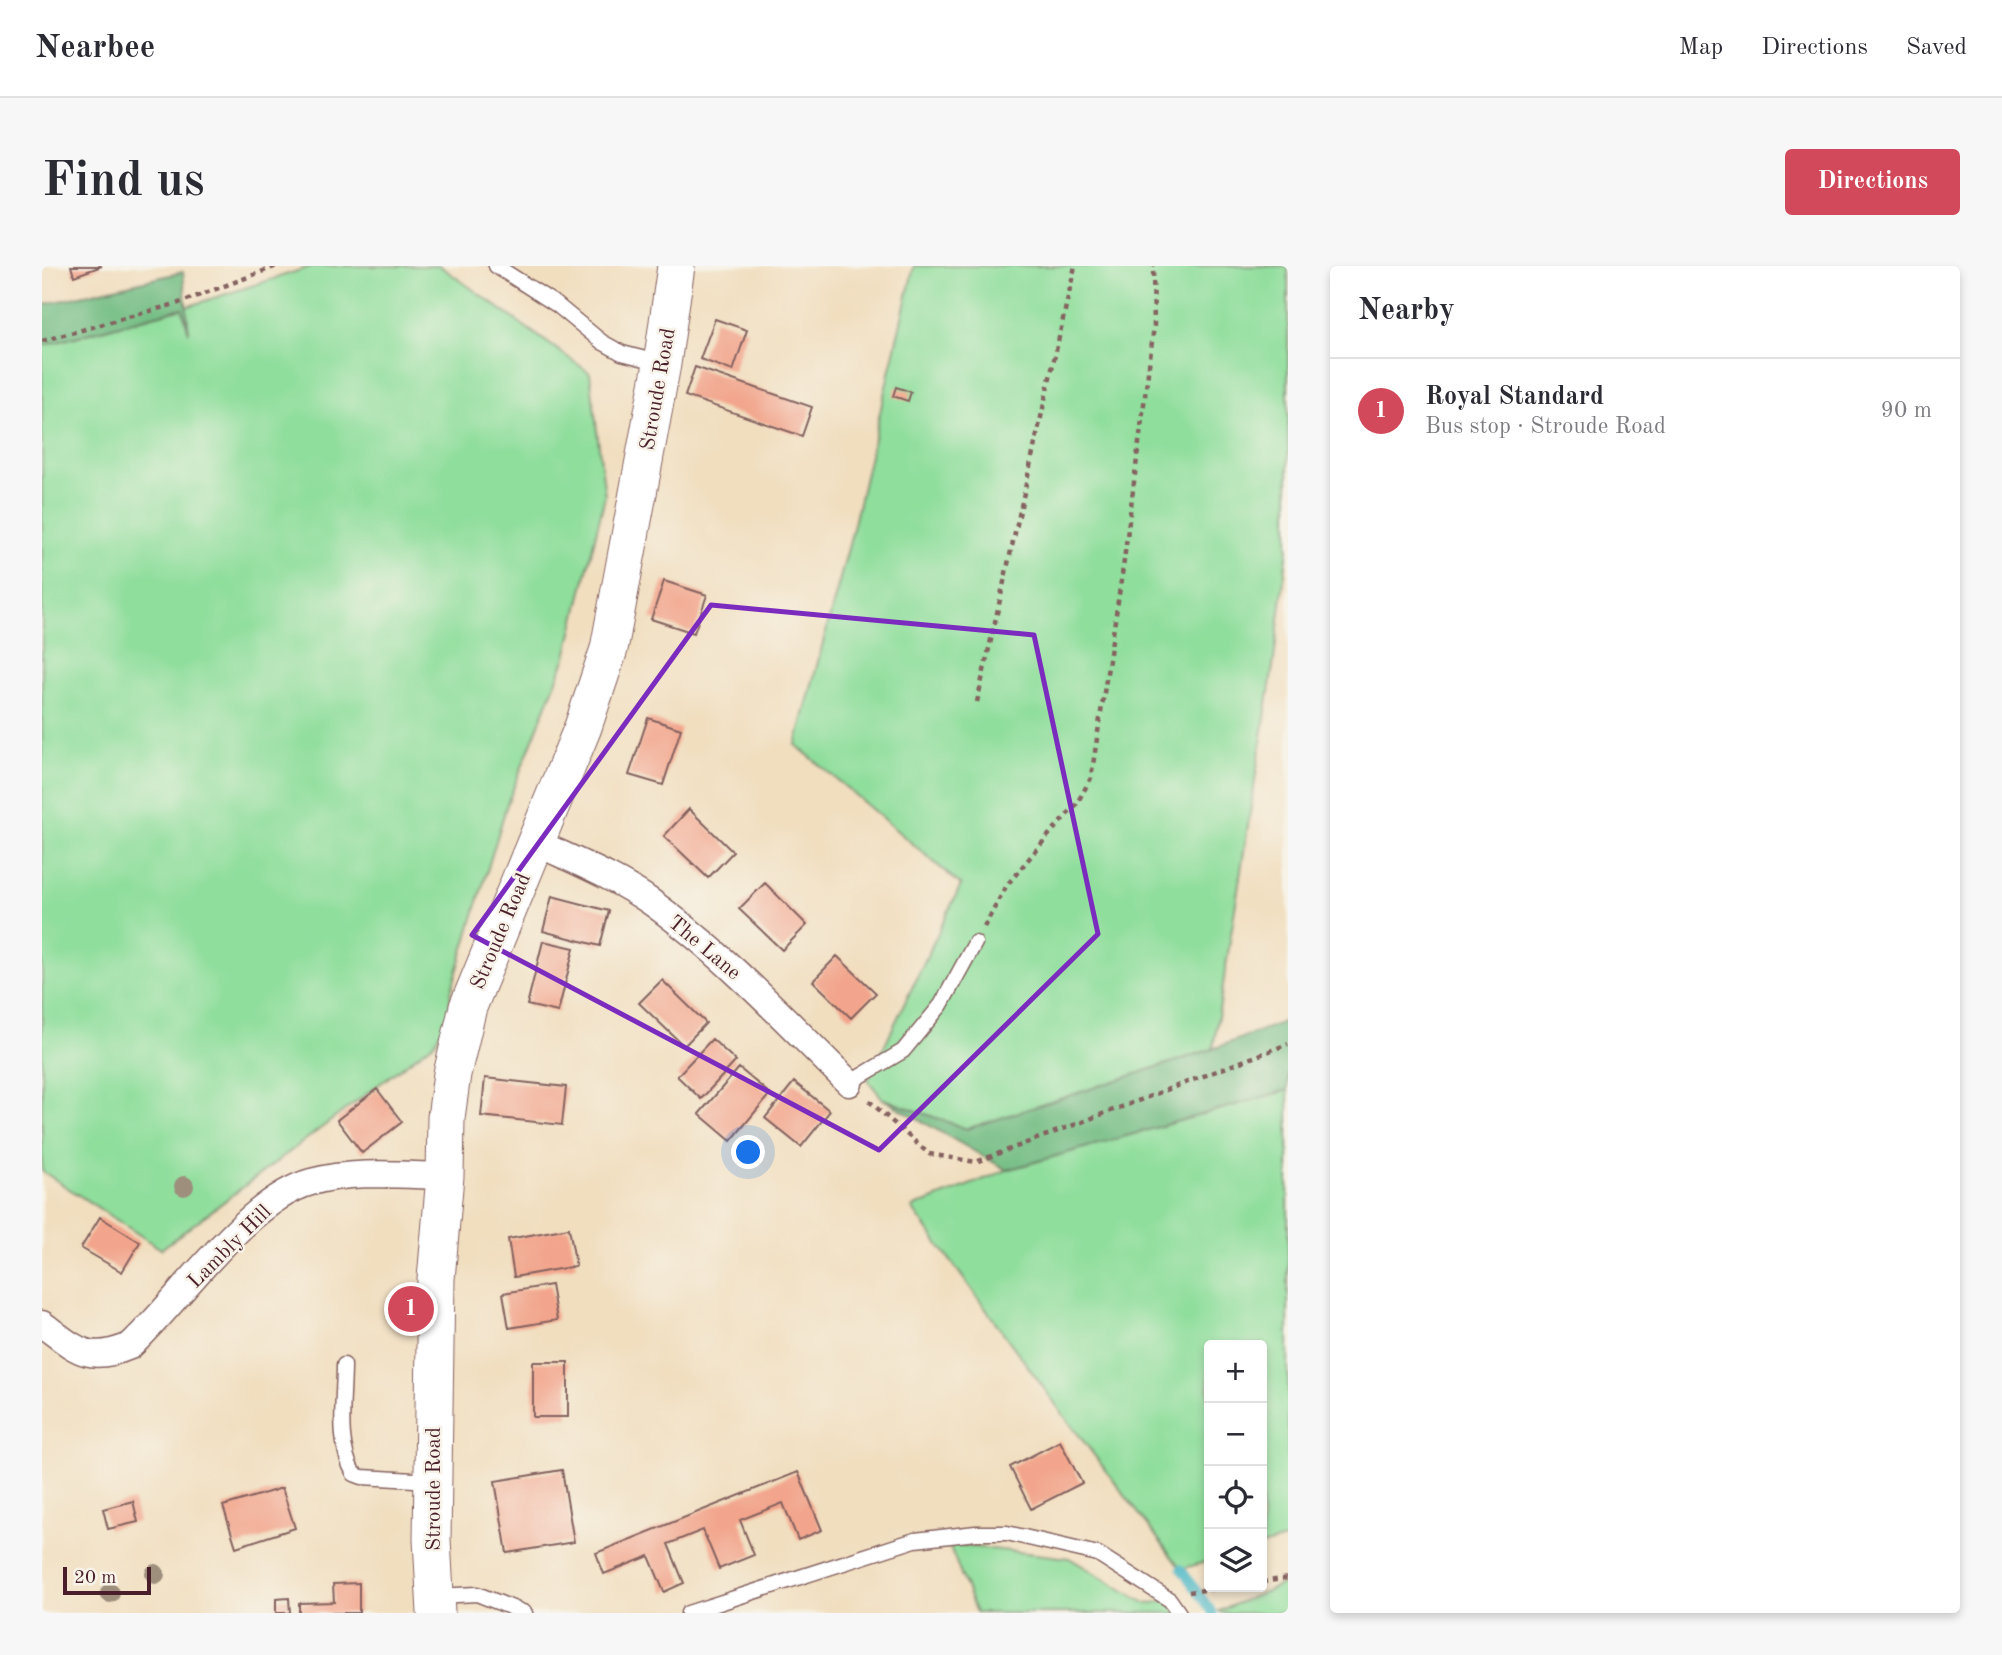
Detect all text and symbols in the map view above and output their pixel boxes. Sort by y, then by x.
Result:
text: Nearbee [35,32,155,65]
text: Map [1679,36,1723,60]
text: Directions [1761,36,1868,60]
text: Saved [1906,36,1967,60]
button: Directions [1785,149,1960,215]
text: Find us [42,158,205,207]
text: Nearby [1358,296,1455,326]
street label: Stroude Road [637,326,680,452]
text: Royal Standard [1425,384,1604,410]
text: 1 [1374,399,1388,422]
text: 90 m [1881,399,1932,422]
text: Bus stop · Stroude Road [1425,415,1666,438]
street label: Stroude Road [468,870,535,993]
street label: The Lane [664,912,744,984]
your location [731,1135,765,1169]
street label: Lambly Hill [184,1201,276,1293]
pin: 1 [388,1283,434,1335]
map controls [1204,1340,1267,1592]
button: + [1204,1340,1267,1403]
button: − [1204,1403,1267,1466]
street label: Stroude Road [424,1427,445,1551]
button: locate [1204,1466,1267,1529]
button: layers [1204,1529,1267,1592]
scale bar [63,1564,150,1596]
text: 20 m [74,1569,116,1588]

